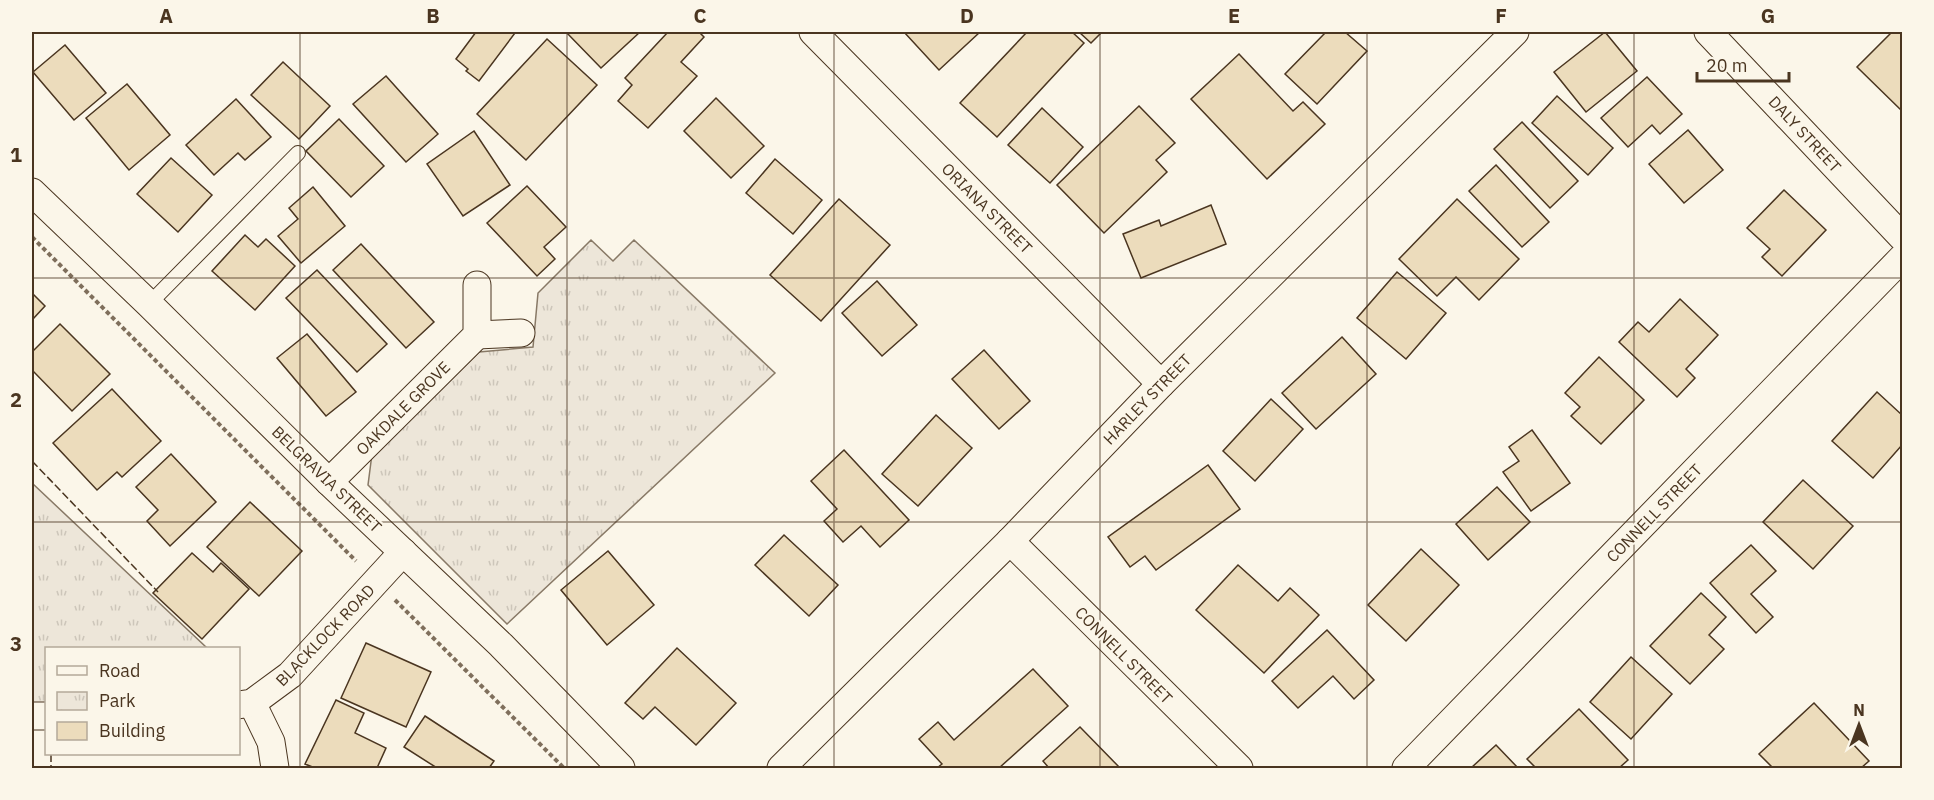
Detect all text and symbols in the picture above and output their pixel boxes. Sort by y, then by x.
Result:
text: A [159,2,173,29]
text: B [426,2,440,29]
text: C [693,2,707,29]
text: D [960,2,974,29]
text: E [1228,2,1240,29]
text: F [1495,2,1507,29]
text: G [1761,2,1775,29]
scale bar [1697,45,1788,83]
text: 20 m [1706,54,1748,77]
street label: DALY STREET [1765,92,1845,176]
text: 1 [10,141,22,168]
street label: ORIANA STREET [938,159,1036,257]
street label: HARLEY STREET [1099,349,1195,449]
street label: OAKDALE GROVE [352,357,454,459]
text: 2 [10,386,22,413]
street label: BELGRAVIA STREET [268,422,386,536]
street label: CONNELL STREET [1602,460,1706,566]
street label: BLACKLOCK ROAD [271,580,379,690]
street label: CONNELL STREET [1071,602,1177,708]
text: 3 [10,630,22,657]
legend [45,647,240,755]
text: Road [99,659,140,682]
text: Park [99,689,136,712]
north arrow [1829,695,1889,755]
text: N [1853,700,1865,720]
text: Building [99,719,166,742]

